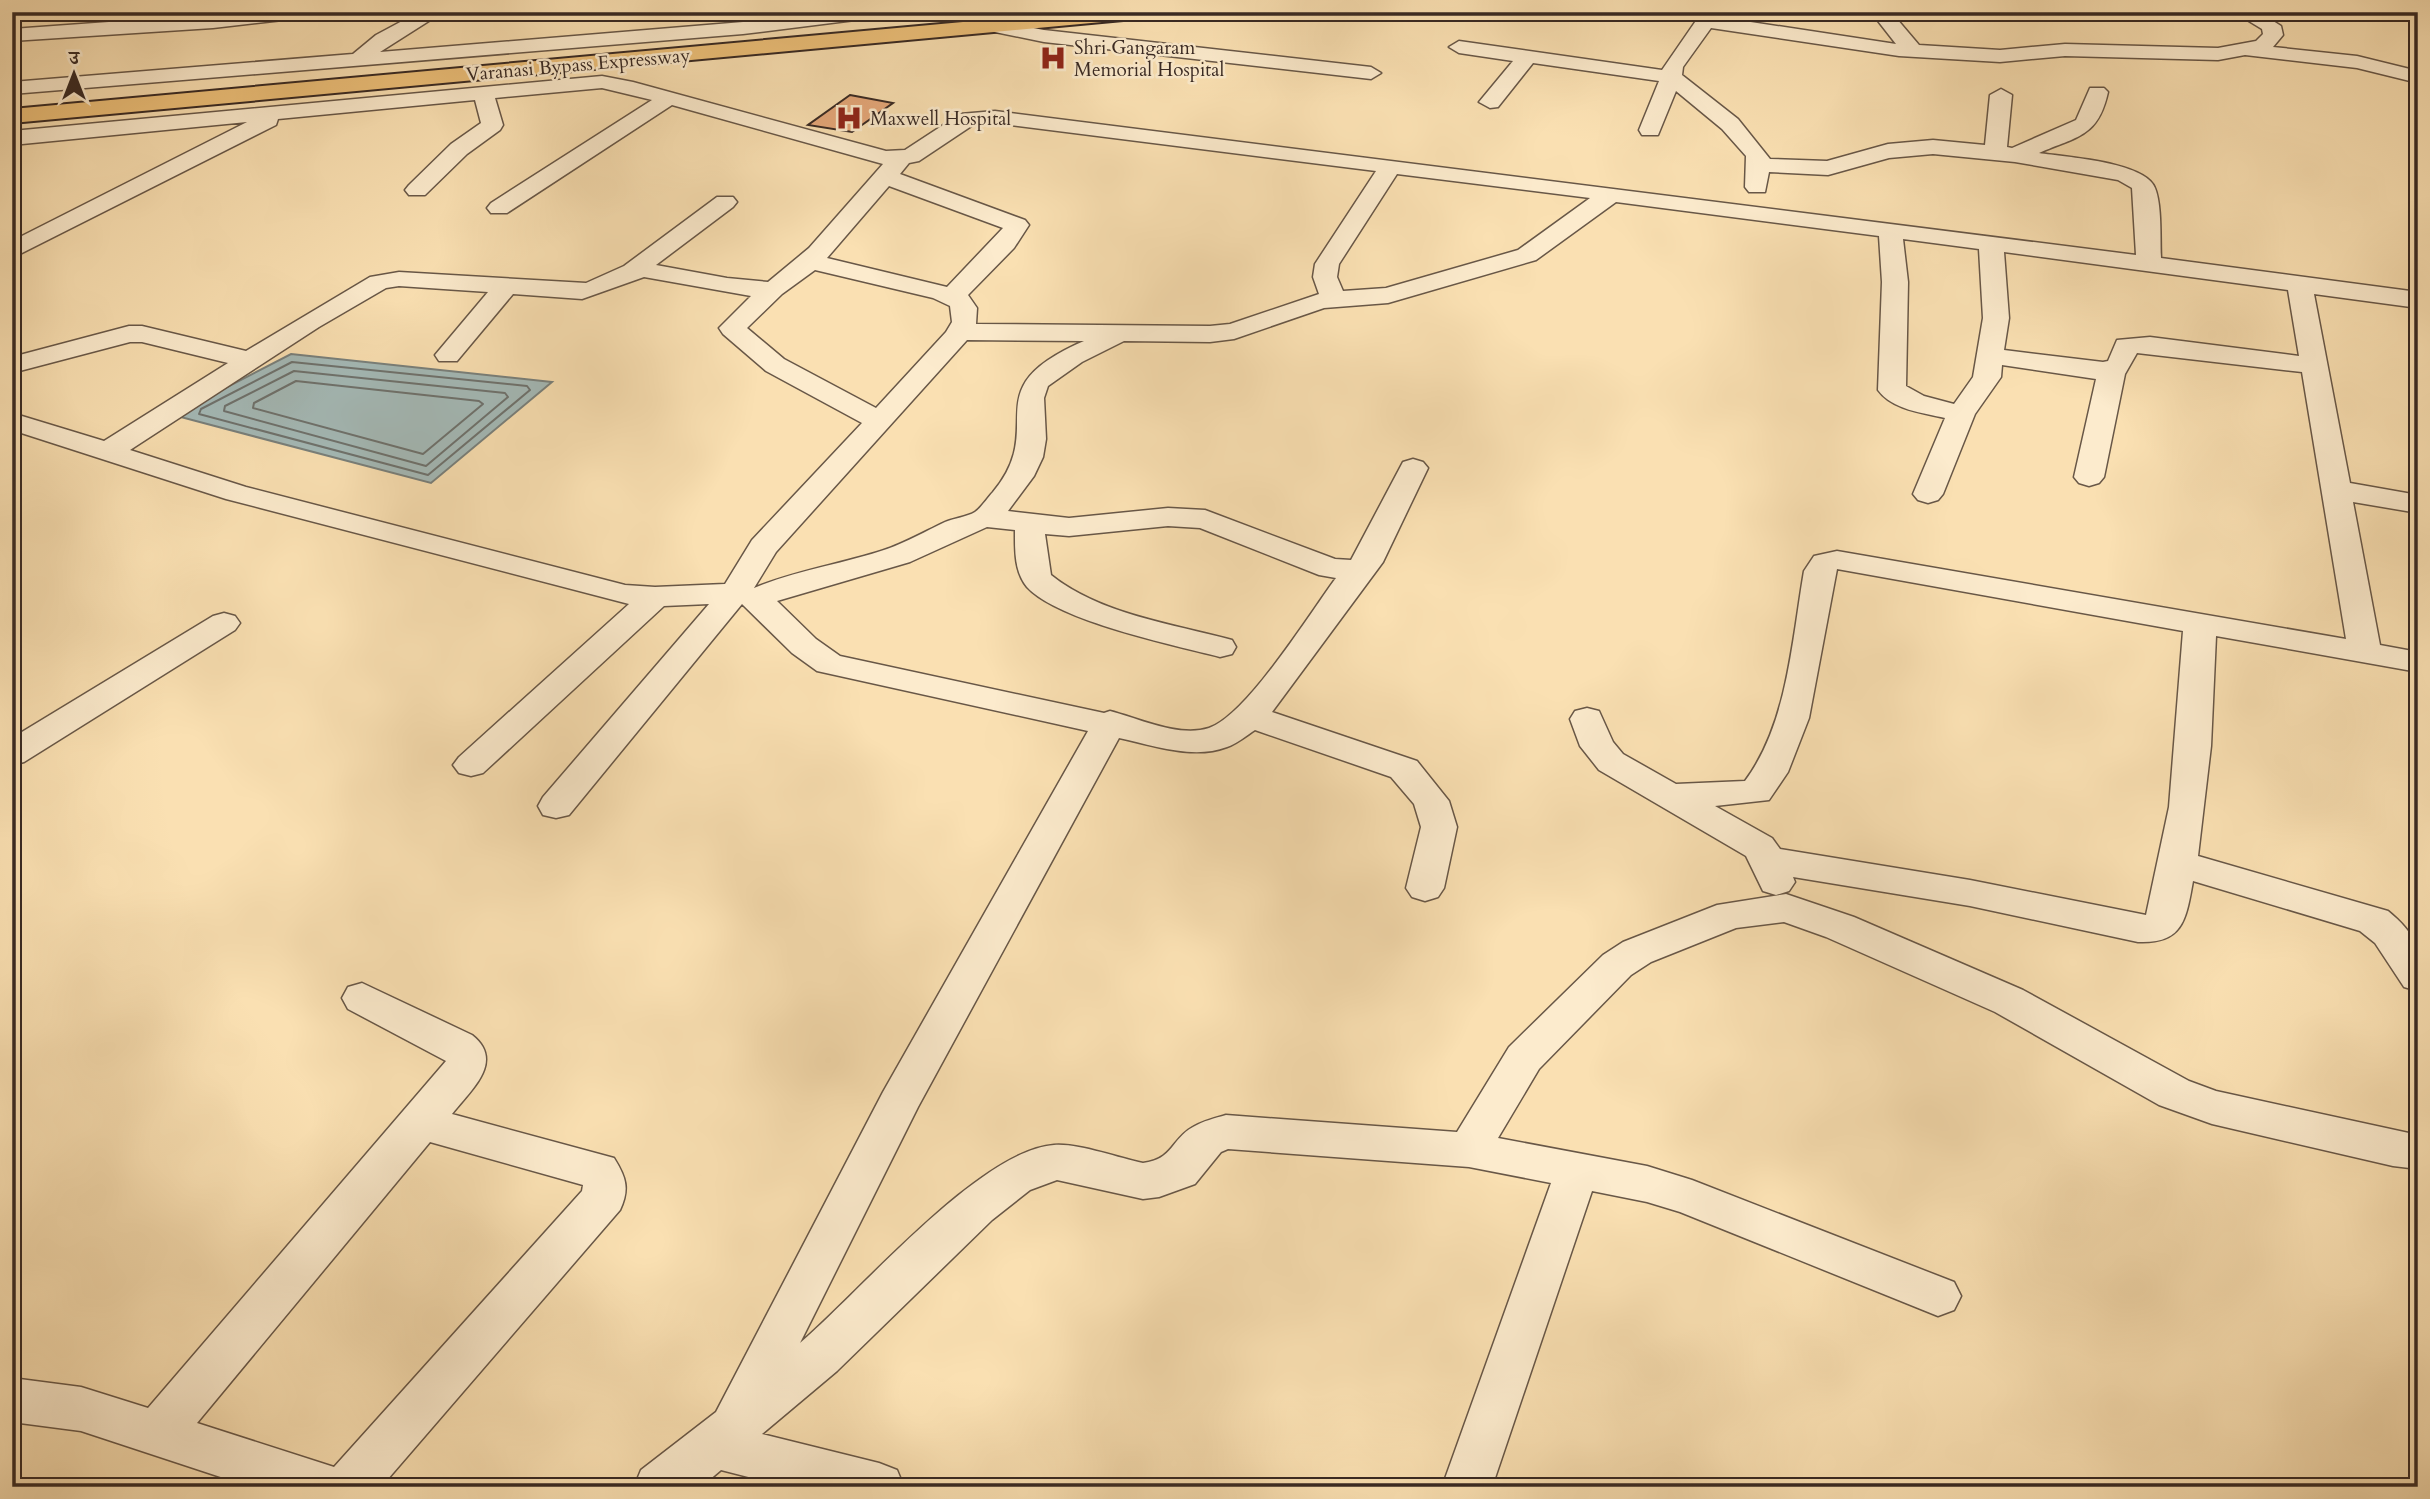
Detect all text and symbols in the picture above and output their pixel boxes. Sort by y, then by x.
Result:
place label: Shri Gangaram Memorial Hospital [1074,35,1224,83]
north arrow [38,38,108,108]
street label: Varanasi Bypass Expressway [465,42,691,88]
hospital icon: Shri Gangaram Memorial Hospital [1038,43,1068,73]
text: उ [67,45,80,71]
hospital icon: Maxwell Hospital [834,103,864,133]
place label: Maxwell Hospital [870,106,1011,132]

